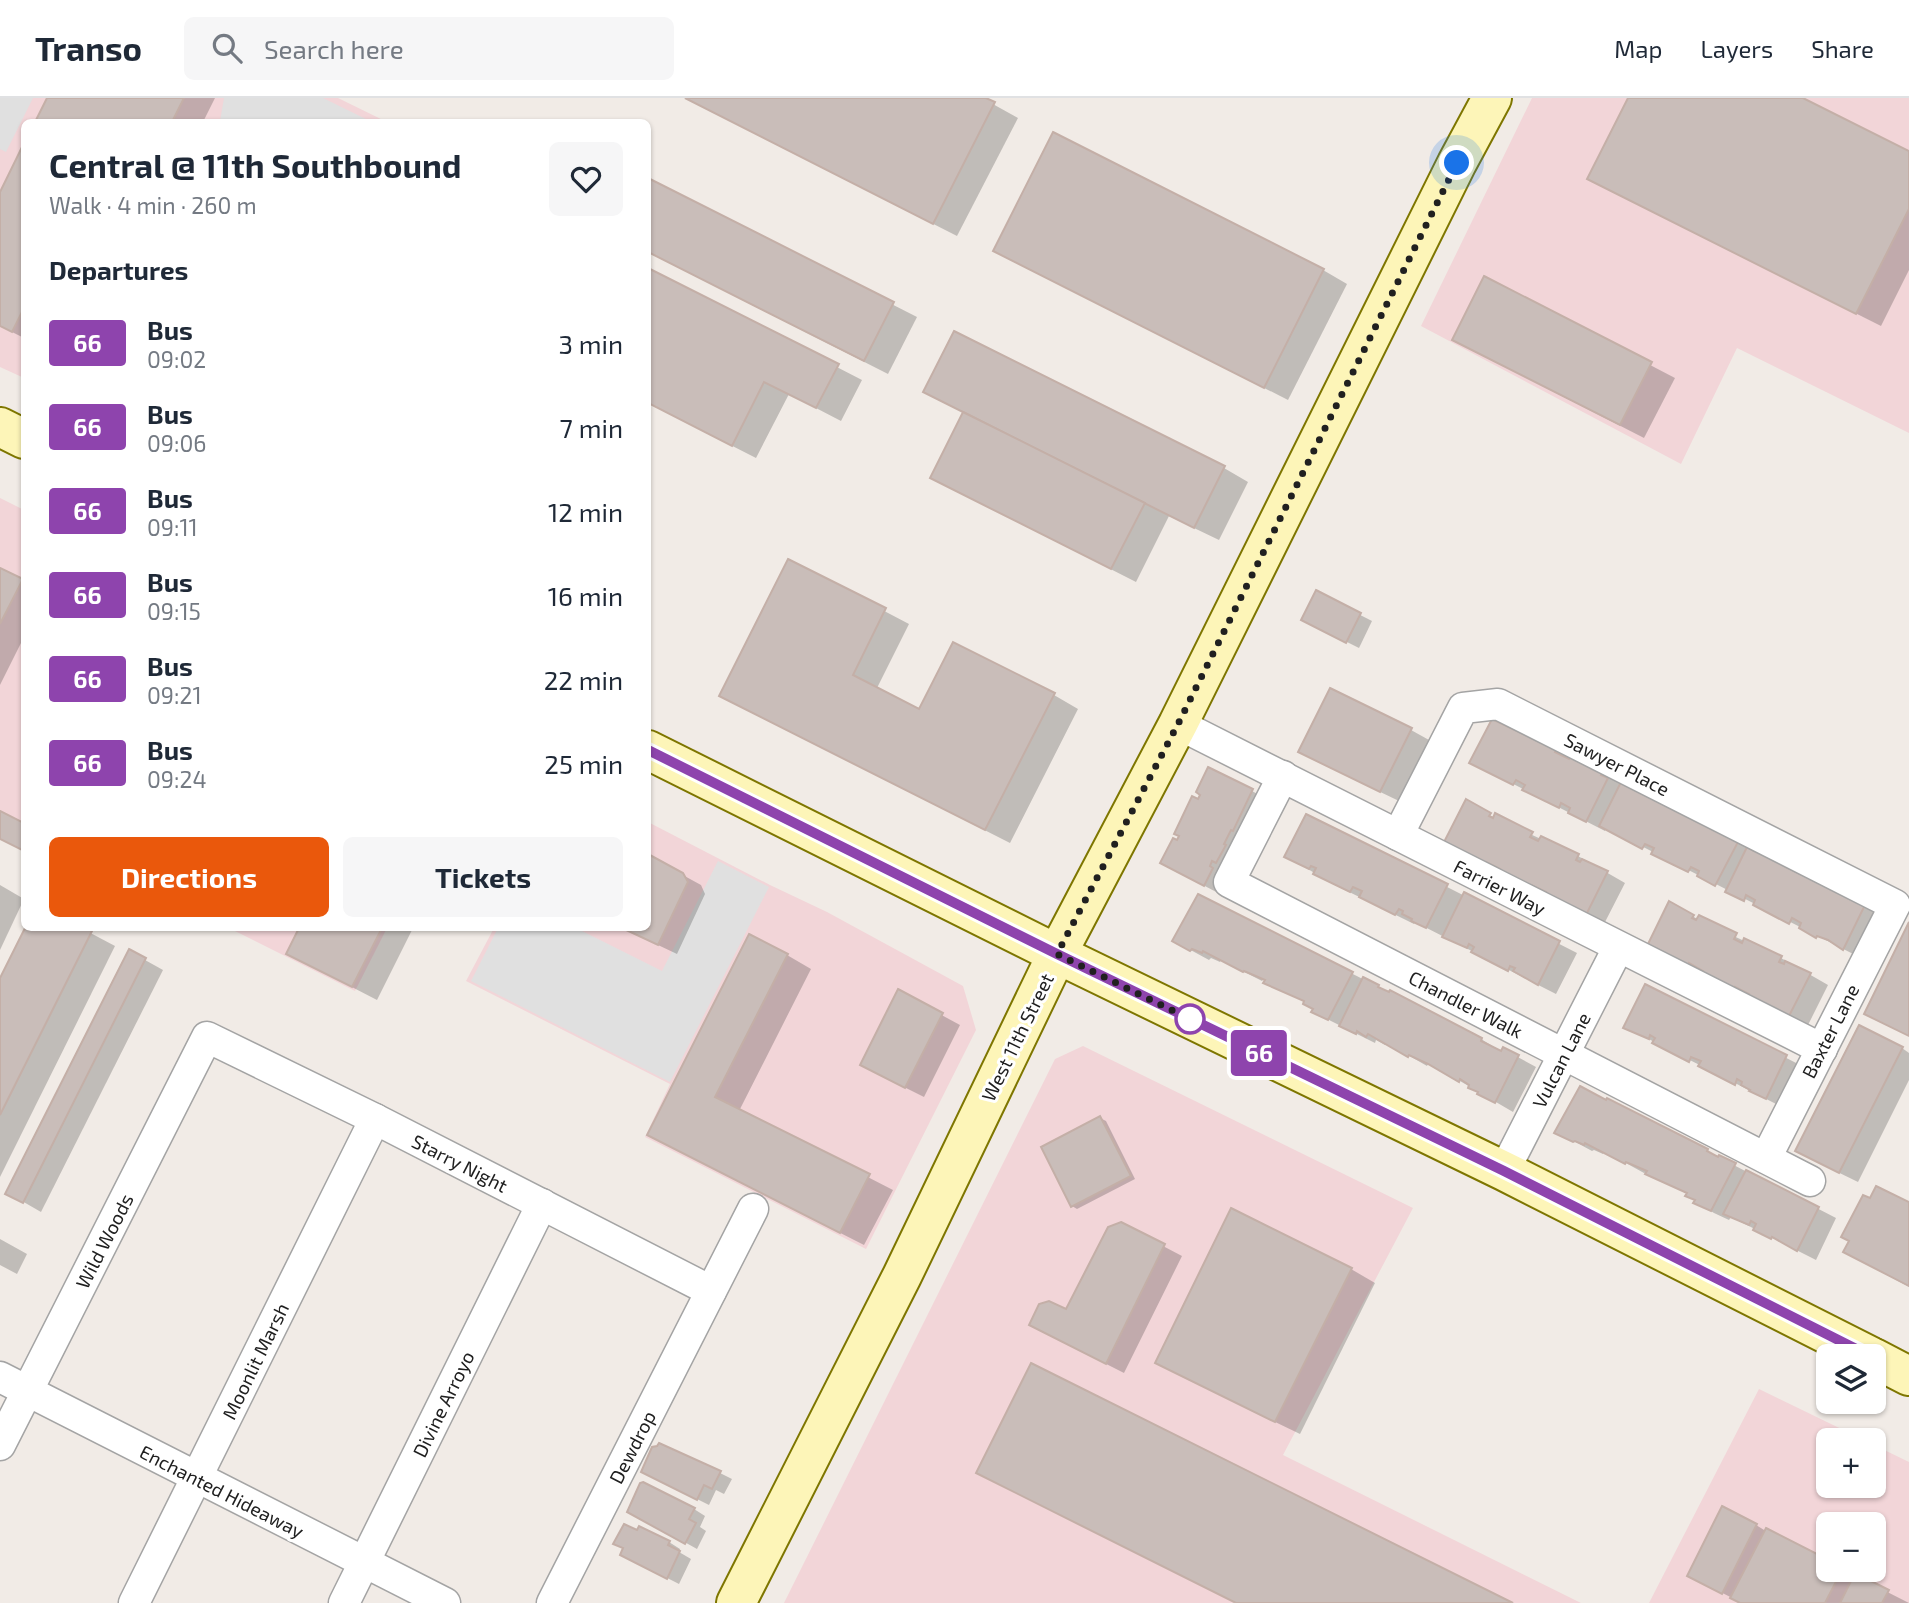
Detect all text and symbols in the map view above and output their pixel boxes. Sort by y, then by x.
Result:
search box [184,17,674,80]
text: Transo [35,28,142,68]
icon: search [208,29,246,67]
text: Search here [264,33,404,64]
text: Map [1614,34,1662,63]
text: Layers [1700,34,1773,63]
text: Share [1811,34,1874,63]
button: heart [549,142,623,216]
text: Central @ 11th Southbound [49,145,462,185]
your location [1439,145,1474,180]
text: Walk · 4 min · 260 m [49,191,257,219]
text: Departures [49,254,188,285]
text: Bus [147,314,193,345]
text: 66 [73,328,102,357]
text: 3 min [558,328,623,359]
text: 09:02 [147,345,206,373]
text: Bus [147,398,193,429]
text: 66 [73,412,102,441]
text: 7 min [560,412,623,443]
text: 09:06 [147,429,206,457]
text: Bus [147,482,193,513]
text: 66 [73,496,102,525]
text: 12 min [548,496,623,527]
text: 09:11 [147,513,198,541]
text: Bus [147,566,193,597]
text: 66 [73,580,102,609]
text: 16 min [548,580,623,611]
text: 09:15 [147,597,201,625]
text: Bus [147,650,193,681]
text: 66 [73,664,102,693]
text: 22 min [544,664,623,695]
text: 09:21 [147,681,202,709]
street label: Sawyer Place [1561,728,1673,800]
text: Bus [147,734,193,765]
text: 66 [73,748,102,777]
text: 25 min [544,748,623,779]
text: 09:24 [147,765,207,793]
button: Directions [49,837,329,917]
button: Tickets [343,837,623,917]
street label: Farrier Way [1450,854,1550,920]
street label: Chandler Walk [1405,965,1527,1043]
street label: West 11th Street [976,969,1058,1105]
street label: Baxter Lane [1796,980,1864,1082]
unlabelled marker [1175,1004,1205,1034]
street label: Vulcan Lane [1527,1008,1595,1112]
line badge: 66 [1228,1030,1290,1076]
text: 66 [1245,1038,1273,1067]
street label: Starry Night [408,1129,512,1197]
street label: Wild Woods [70,1190,138,1292]
street label: Moonlit Marsh [217,1299,293,1423]
map controls [1816,1344,1886,1582]
button: layers [1816,1344,1886,1414]
street label: Divine Arroyo [407,1347,479,1461]
street label: Dewdrop [604,1407,660,1487]
button: + [1816,1428,1886,1498]
street label: Enchanted Hideaway [136,1440,308,1542]
button: − [1816,1512,1886,1582]

